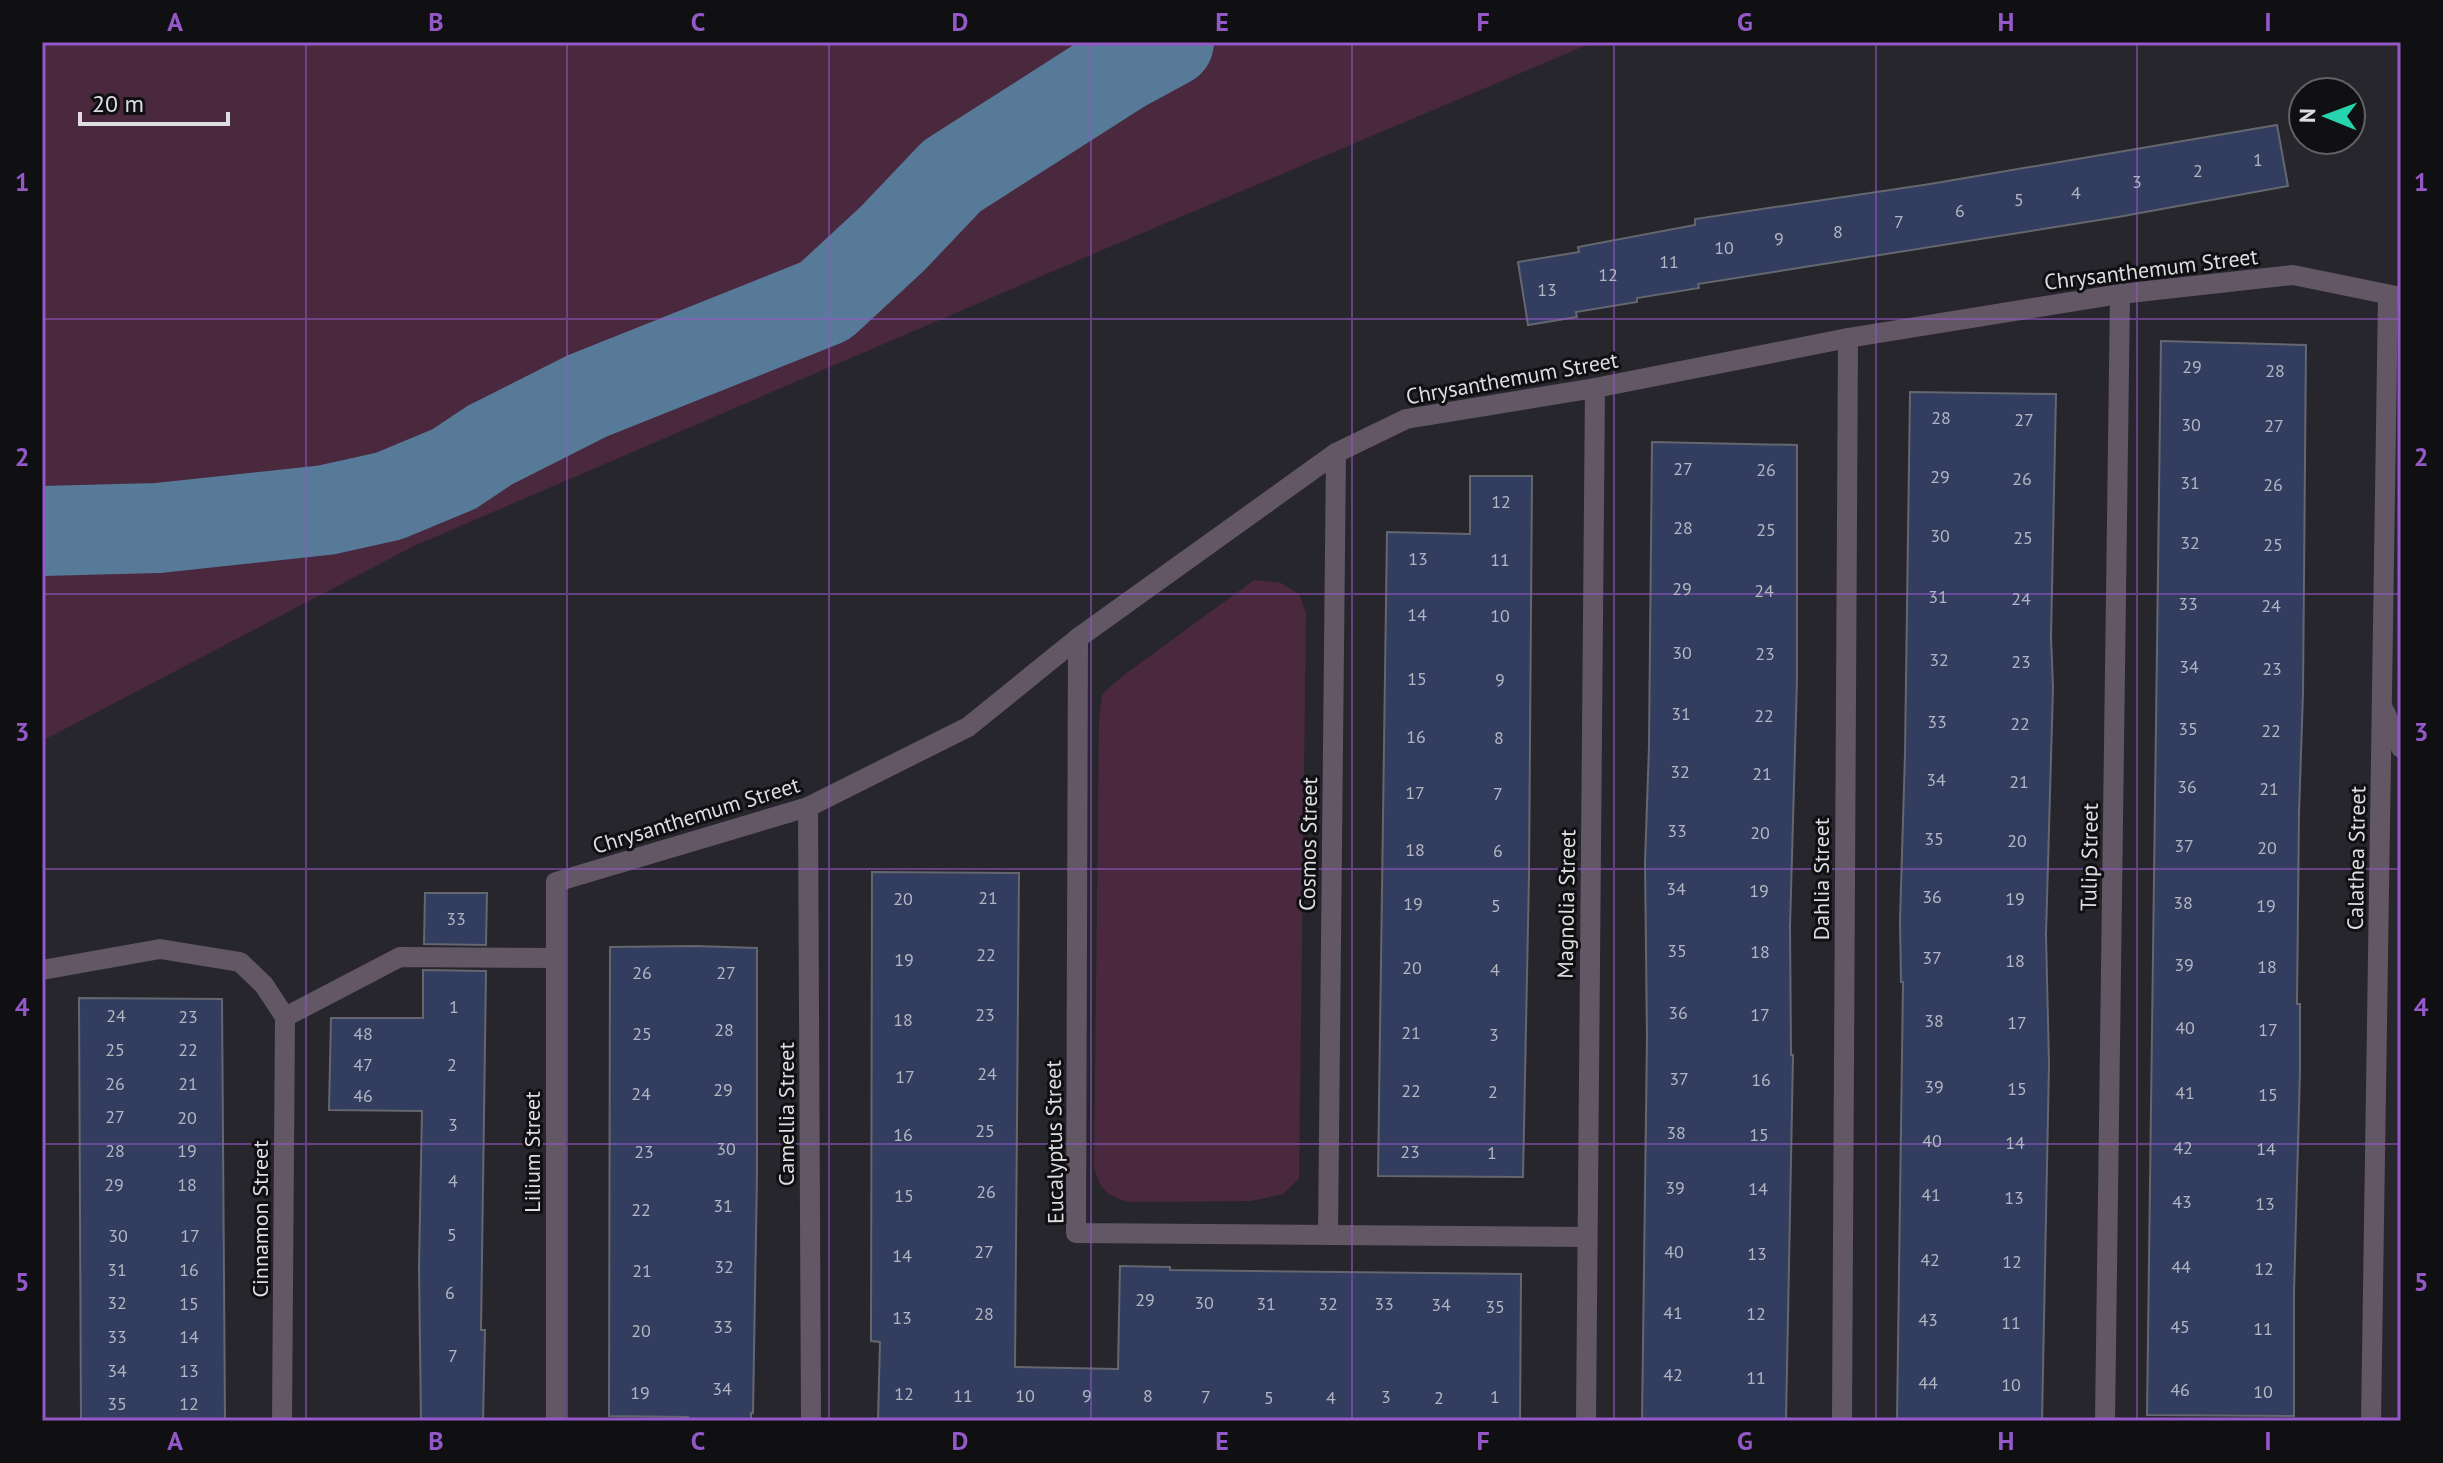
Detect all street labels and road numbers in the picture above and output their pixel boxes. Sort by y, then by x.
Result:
street label: Chrysanthemum Street [2043,242,2260,296]
street label: Chrysanthemum Street [1404,345,1621,410]
street label: Chrysanthemum Street [589,770,803,860]
street label: Cosmos Street [1293,776,1323,911]
street label: Calathea Street [2341,785,2371,930]
street label: Tulip Street [2074,802,2104,911]
street label: Dahlia Street [1807,817,1835,940]
street label: Magnolia Street [1551,829,1581,979]
street label: Camellia Street [772,1042,800,1186]
street label: Eucalyptus Street [1039,1059,1069,1224]
street label: Lilium Street [518,1091,546,1213]
street label: Cinnamon Street [246,1140,274,1298]

